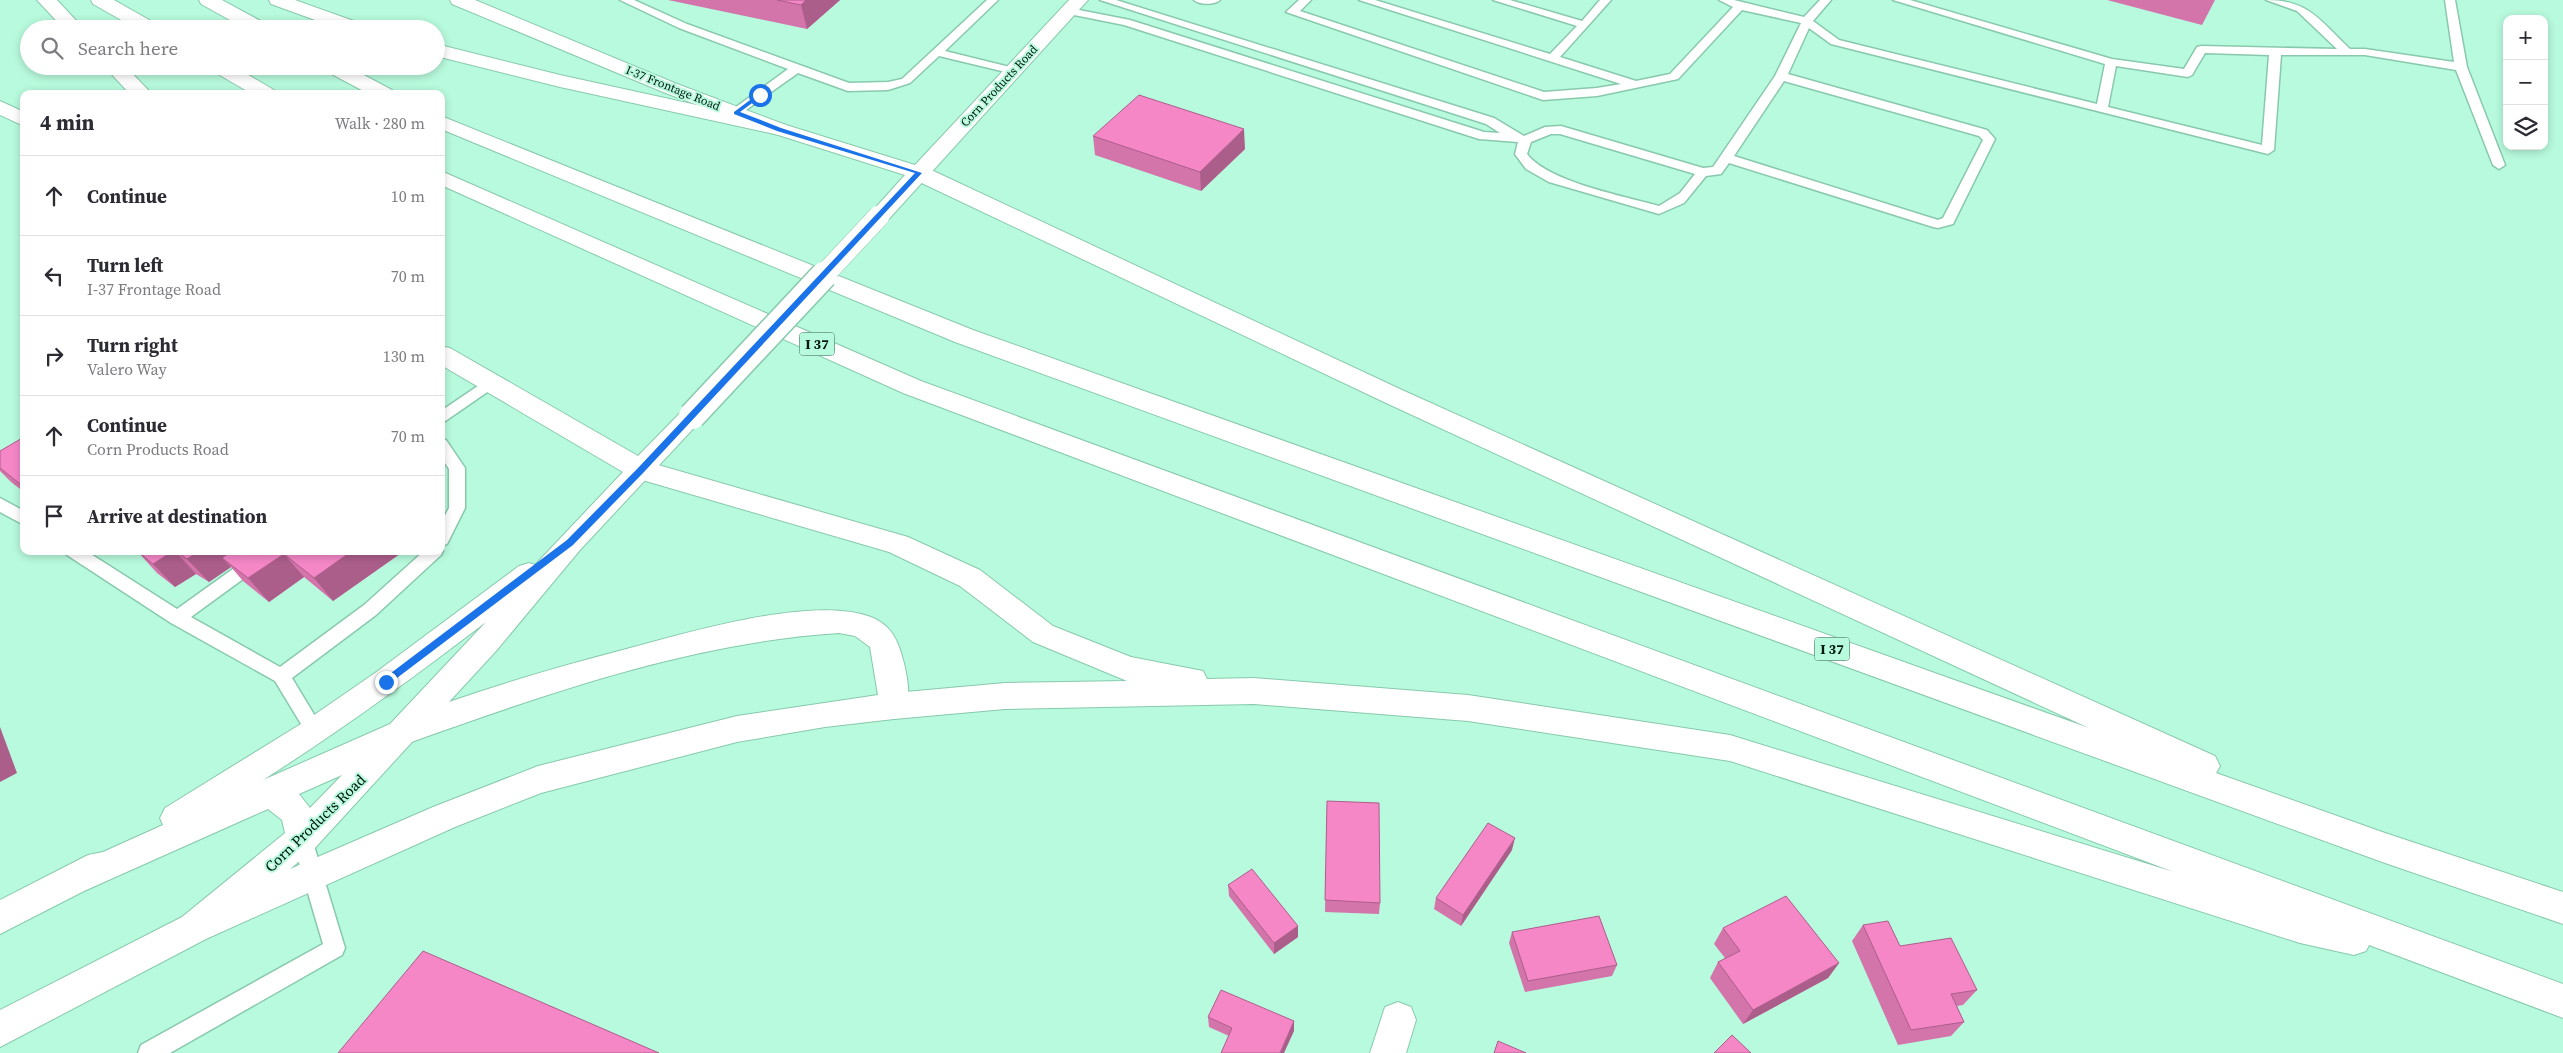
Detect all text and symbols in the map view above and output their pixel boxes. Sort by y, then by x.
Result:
map controls [2503,15,2548,150]
button: + [2503,15,2548,60]
search box [20,20,445,75]
icon: search [38,34,66,62]
text: Search here [78,35,178,61]
street label: Corn Products Road [957,42,1041,130]
button: − [2503,60,2548,105]
street label: I-37 Frontage Road [623,62,723,114]
route start [749,84,772,107]
button: layers [2503,105,2548,150]
text: 4 min [40,108,95,137]
text: Walk · 280 m [335,112,425,134]
icon: ahead [40,182,68,210]
text: Continue [87,183,167,209]
text: 10 m [391,185,425,207]
text: Turn left [87,252,163,278]
icon: left [40,262,68,290]
text: 70 m [391,265,425,287]
text: I-37 Frontage Road [87,278,221,300]
text: Turn right [87,332,178,358]
road number: I 37 [800,332,834,356]
icon: right [40,342,68,370]
text: 130 m [383,345,425,367]
text: Valero Way [87,358,167,380]
text: Continue [87,412,167,438]
icon: ahead [40,422,68,450]
text: 70 m [391,425,425,447]
text: Corn Products Road [87,438,229,460]
icon: arrive [40,502,68,530]
text: Arrive at destination [87,503,267,529]
road number: I 37 [1814,638,1850,661]
route end [375,671,398,694]
street label: Corn Products Road [260,769,370,877]

